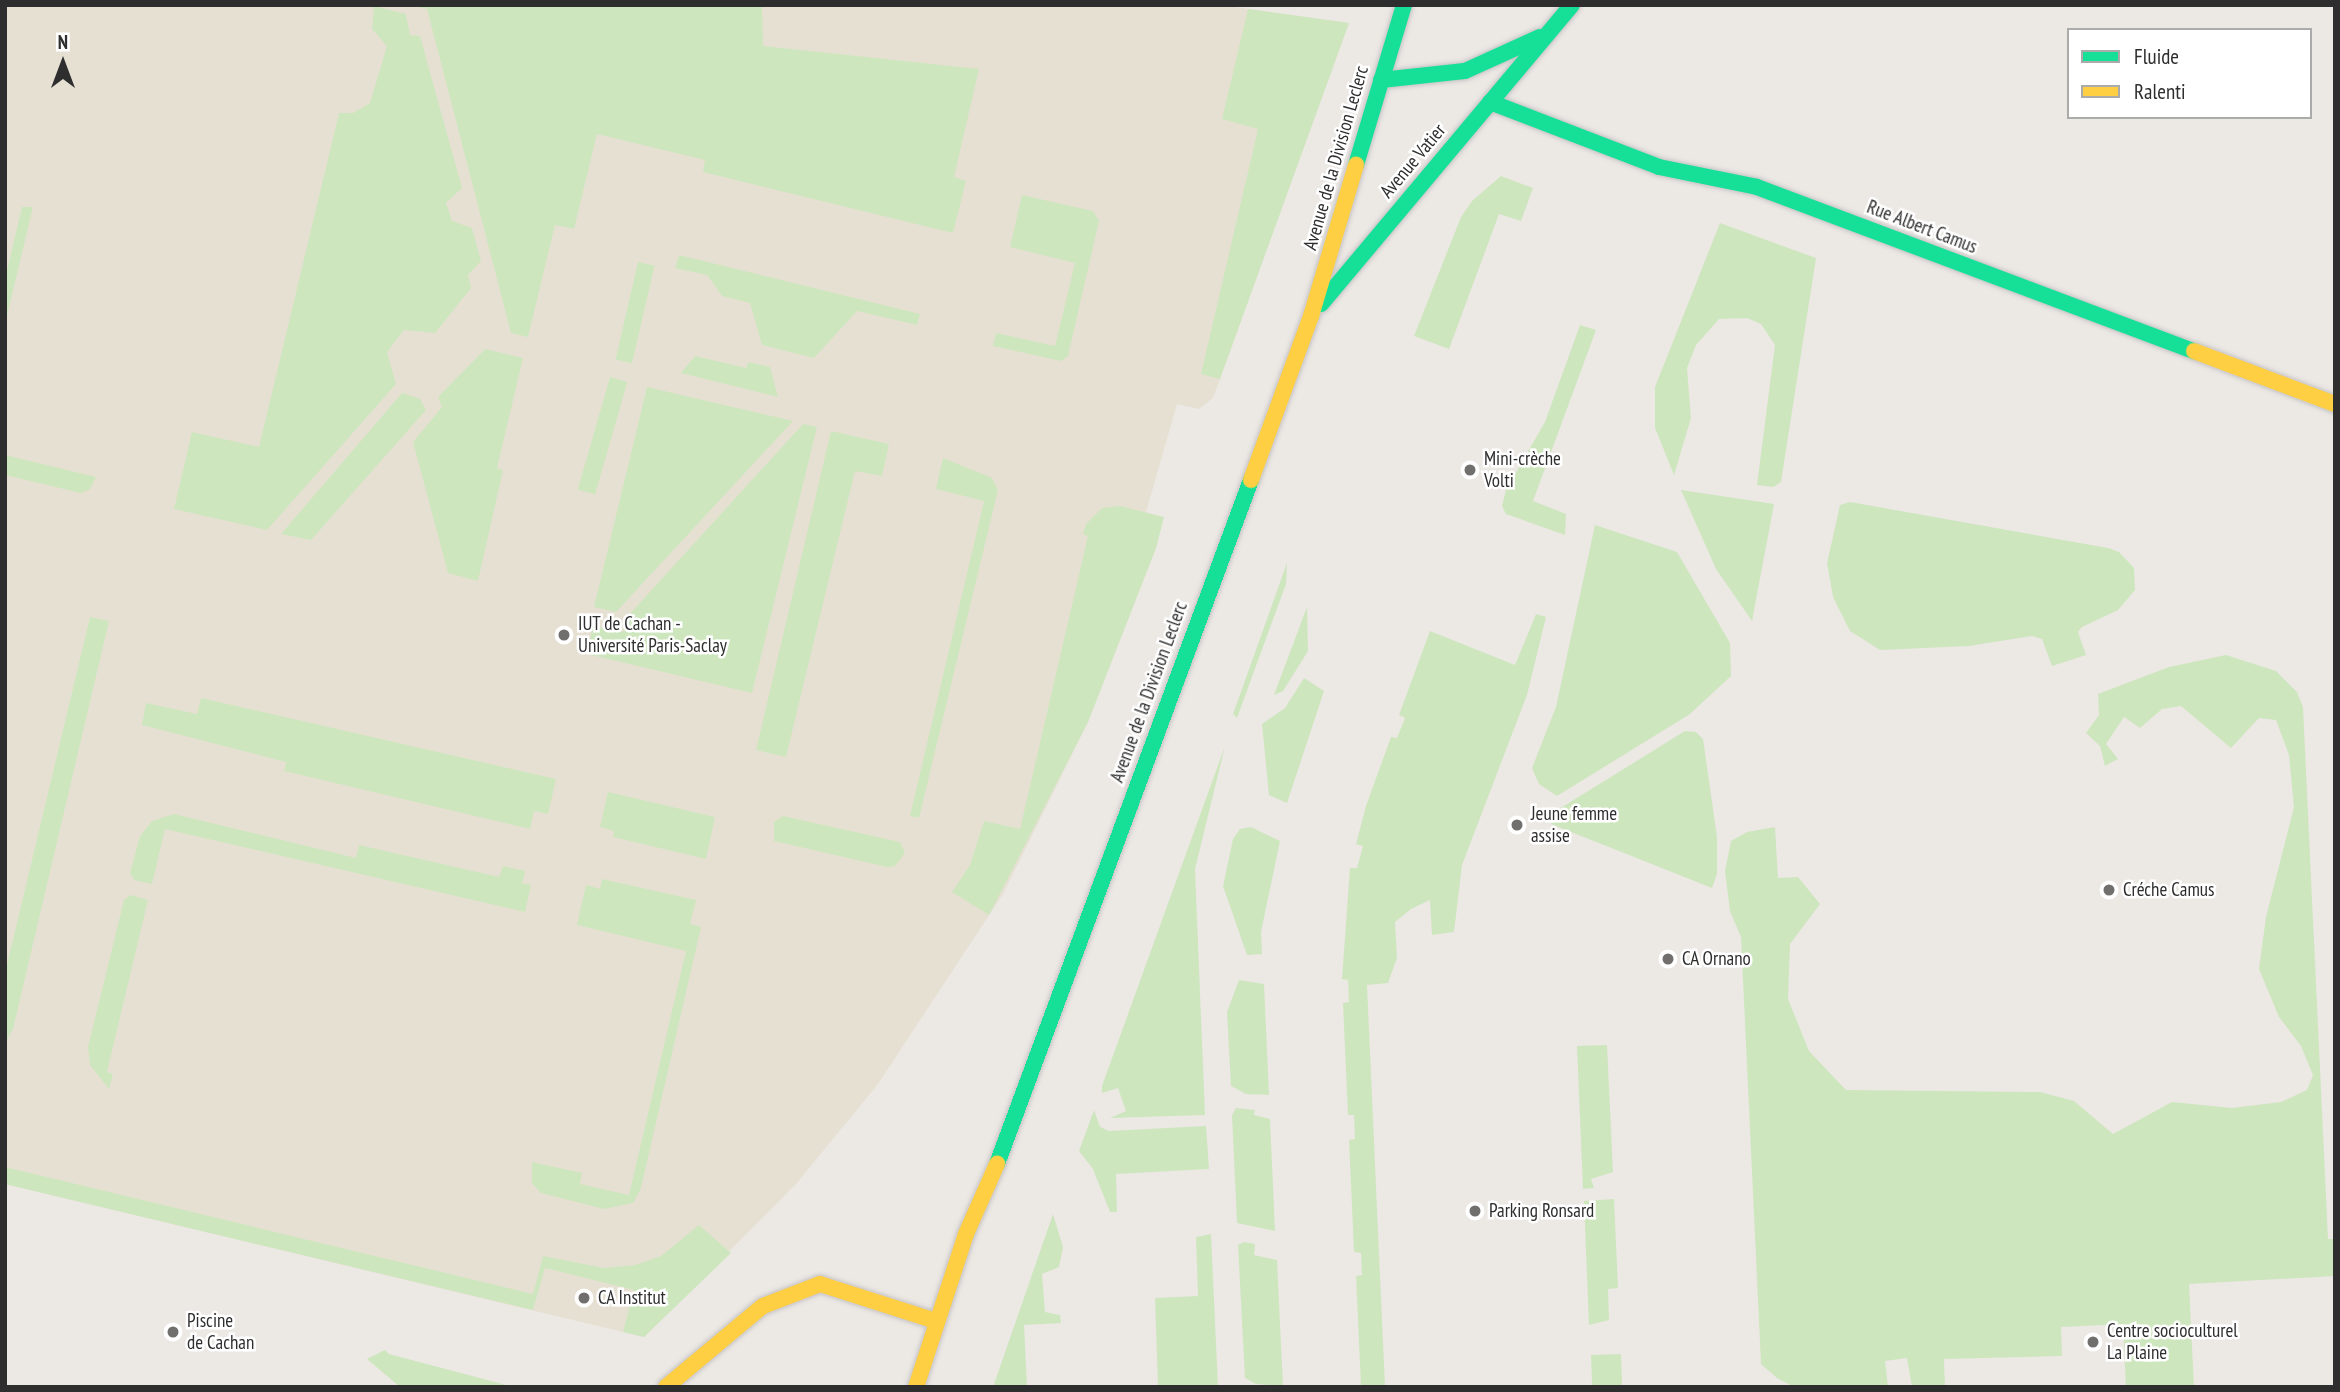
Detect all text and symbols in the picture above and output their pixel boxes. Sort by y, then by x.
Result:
north arrow [28,28,98,98]
legend [2067,28,2312,119]
text: N [58,30,68,54]
text: Fluide [2134,43,2179,70]
street label: Avenue de la Division Leclerc [1299,63,1373,253]
text: Ralenti [2134,78,2186,105]
street label: Avenue Vatier [1375,119,1451,203]
street label: Rue Albert Camus [1863,195,1981,259]
place label: Mini-crèche Volti [1484,448,1561,492]
marker: Mini-crèche Volti [1462,462,1478,478]
street label: Avenue de la Division Leclerc [1106,598,1192,786]
place label: IUT de Cachan - Université Paris-Saclay [578,613,727,657]
marker: IUT de Cachan - Université Paris-Saclay [556,627,572,643]
place label: Jeune femme assise [1531,803,1617,847]
marker: Jeune femme assise [1509,817,1525,833]
place label: Créche Camus [2123,879,2214,901]
marker: Créche Camus [2101,882,2117,898]
place label: CA Ornano [1682,948,1751,970]
marker: CA Ornano [1660,951,1676,967]
place label: Parking Ronsard [1489,1200,1594,1222]
marker: Parking Ronsard [1467,1203,1483,1219]
place label: CA Institut [598,1287,666,1309]
marker: CA Institut [576,1290,592,1306]
place label: Piscine de Cachan [187,1310,254,1354]
place label: Centre socioculturel La Plaine [2107,1320,2238,1364]
marker: Piscine de Cachan [165,1324,181,1340]
marker: Centre socioculturel La Plaine [2085,1334,2101,1350]

